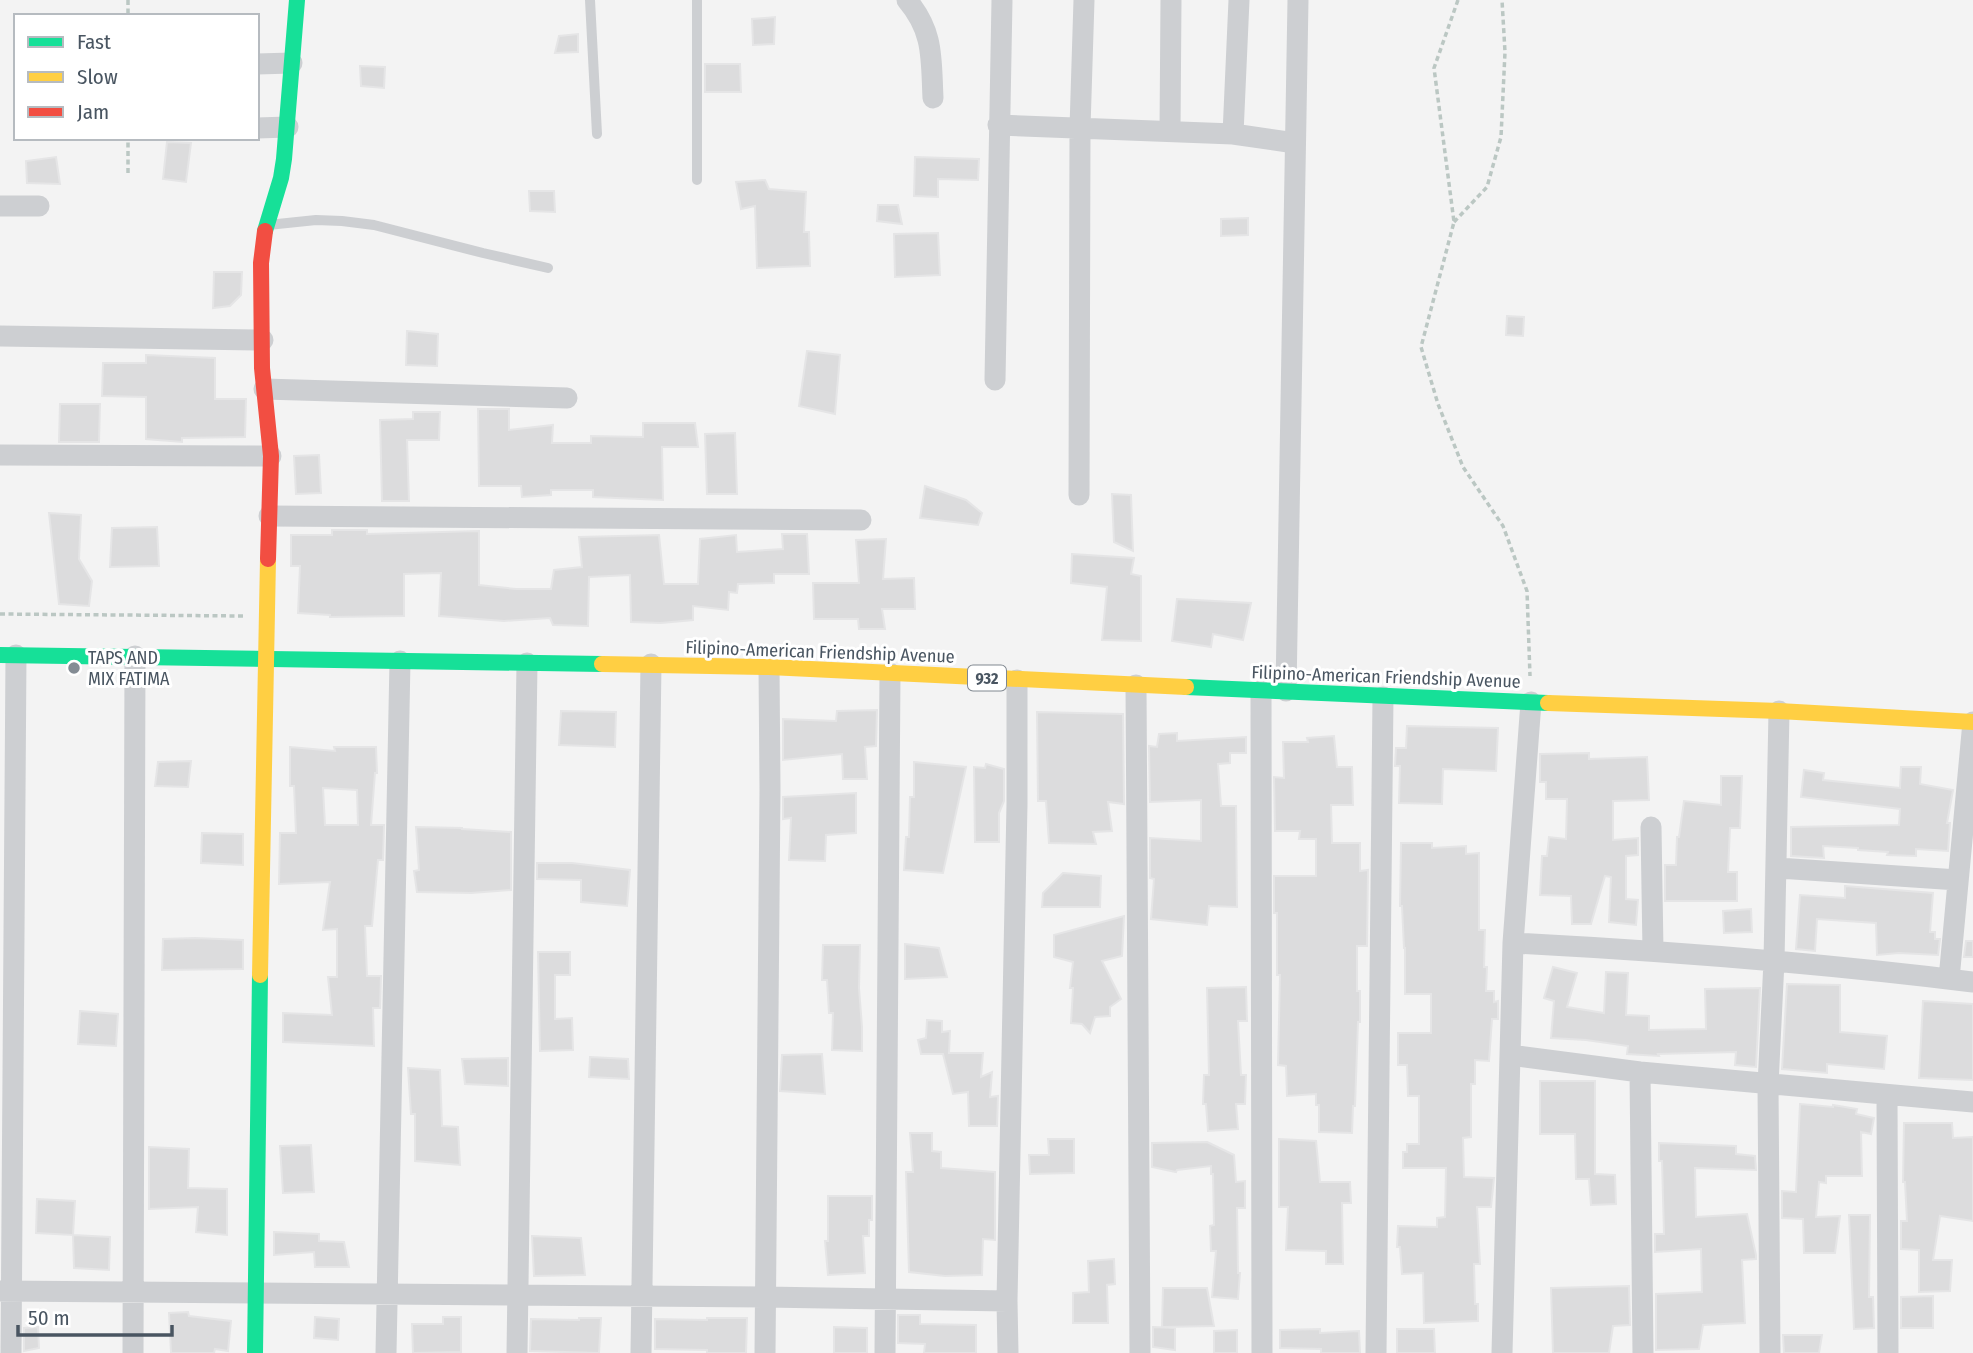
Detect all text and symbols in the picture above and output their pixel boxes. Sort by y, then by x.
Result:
legend [14,14,259,140]
text: Fast [77,29,111,55]
text: Slow [77,64,118,90]
text: Jam [77,99,109,125]
street label: Filipino-American Friendship Avenue [685,636,955,668]
place label: TAPS AND MIX FATIMA [88,647,170,690]
marker: TAPS AND MIX FATIMA [66,660,82,676]
street label: Filipino-American Friendship Avenue [1251,661,1521,693]
road number: 932 [968,666,1006,691]
scale bar [18,1294,172,1338]
text: 50 m [28,1305,70,1331]

